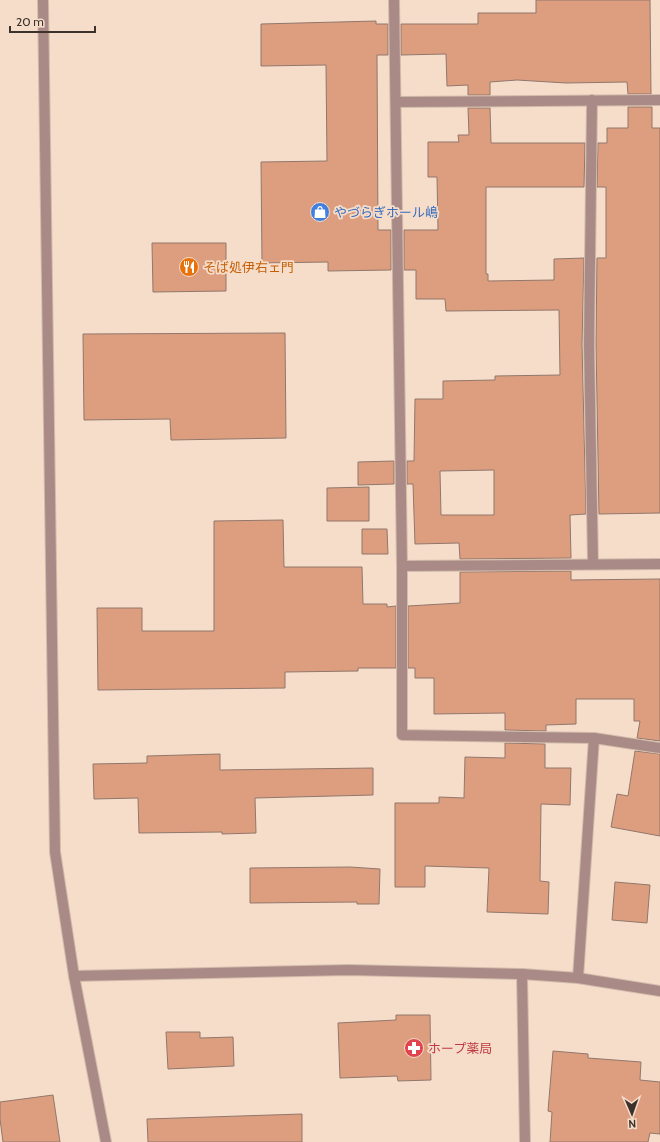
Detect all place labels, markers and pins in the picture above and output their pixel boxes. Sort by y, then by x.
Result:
shop icon: やづらぎホール嶋 [309,201,331,223]
place label: やづらぎホール嶋 [334,204,438,220]
restaurant icon: そば処伊右ェ門 [178,256,200,278]
place label: そば処伊右ェ門 [203,259,294,275]
pharmacy icon: ホープ薬局 [403,1037,425,1059]
place label: ホープ薬局 [428,1040,492,1056]

